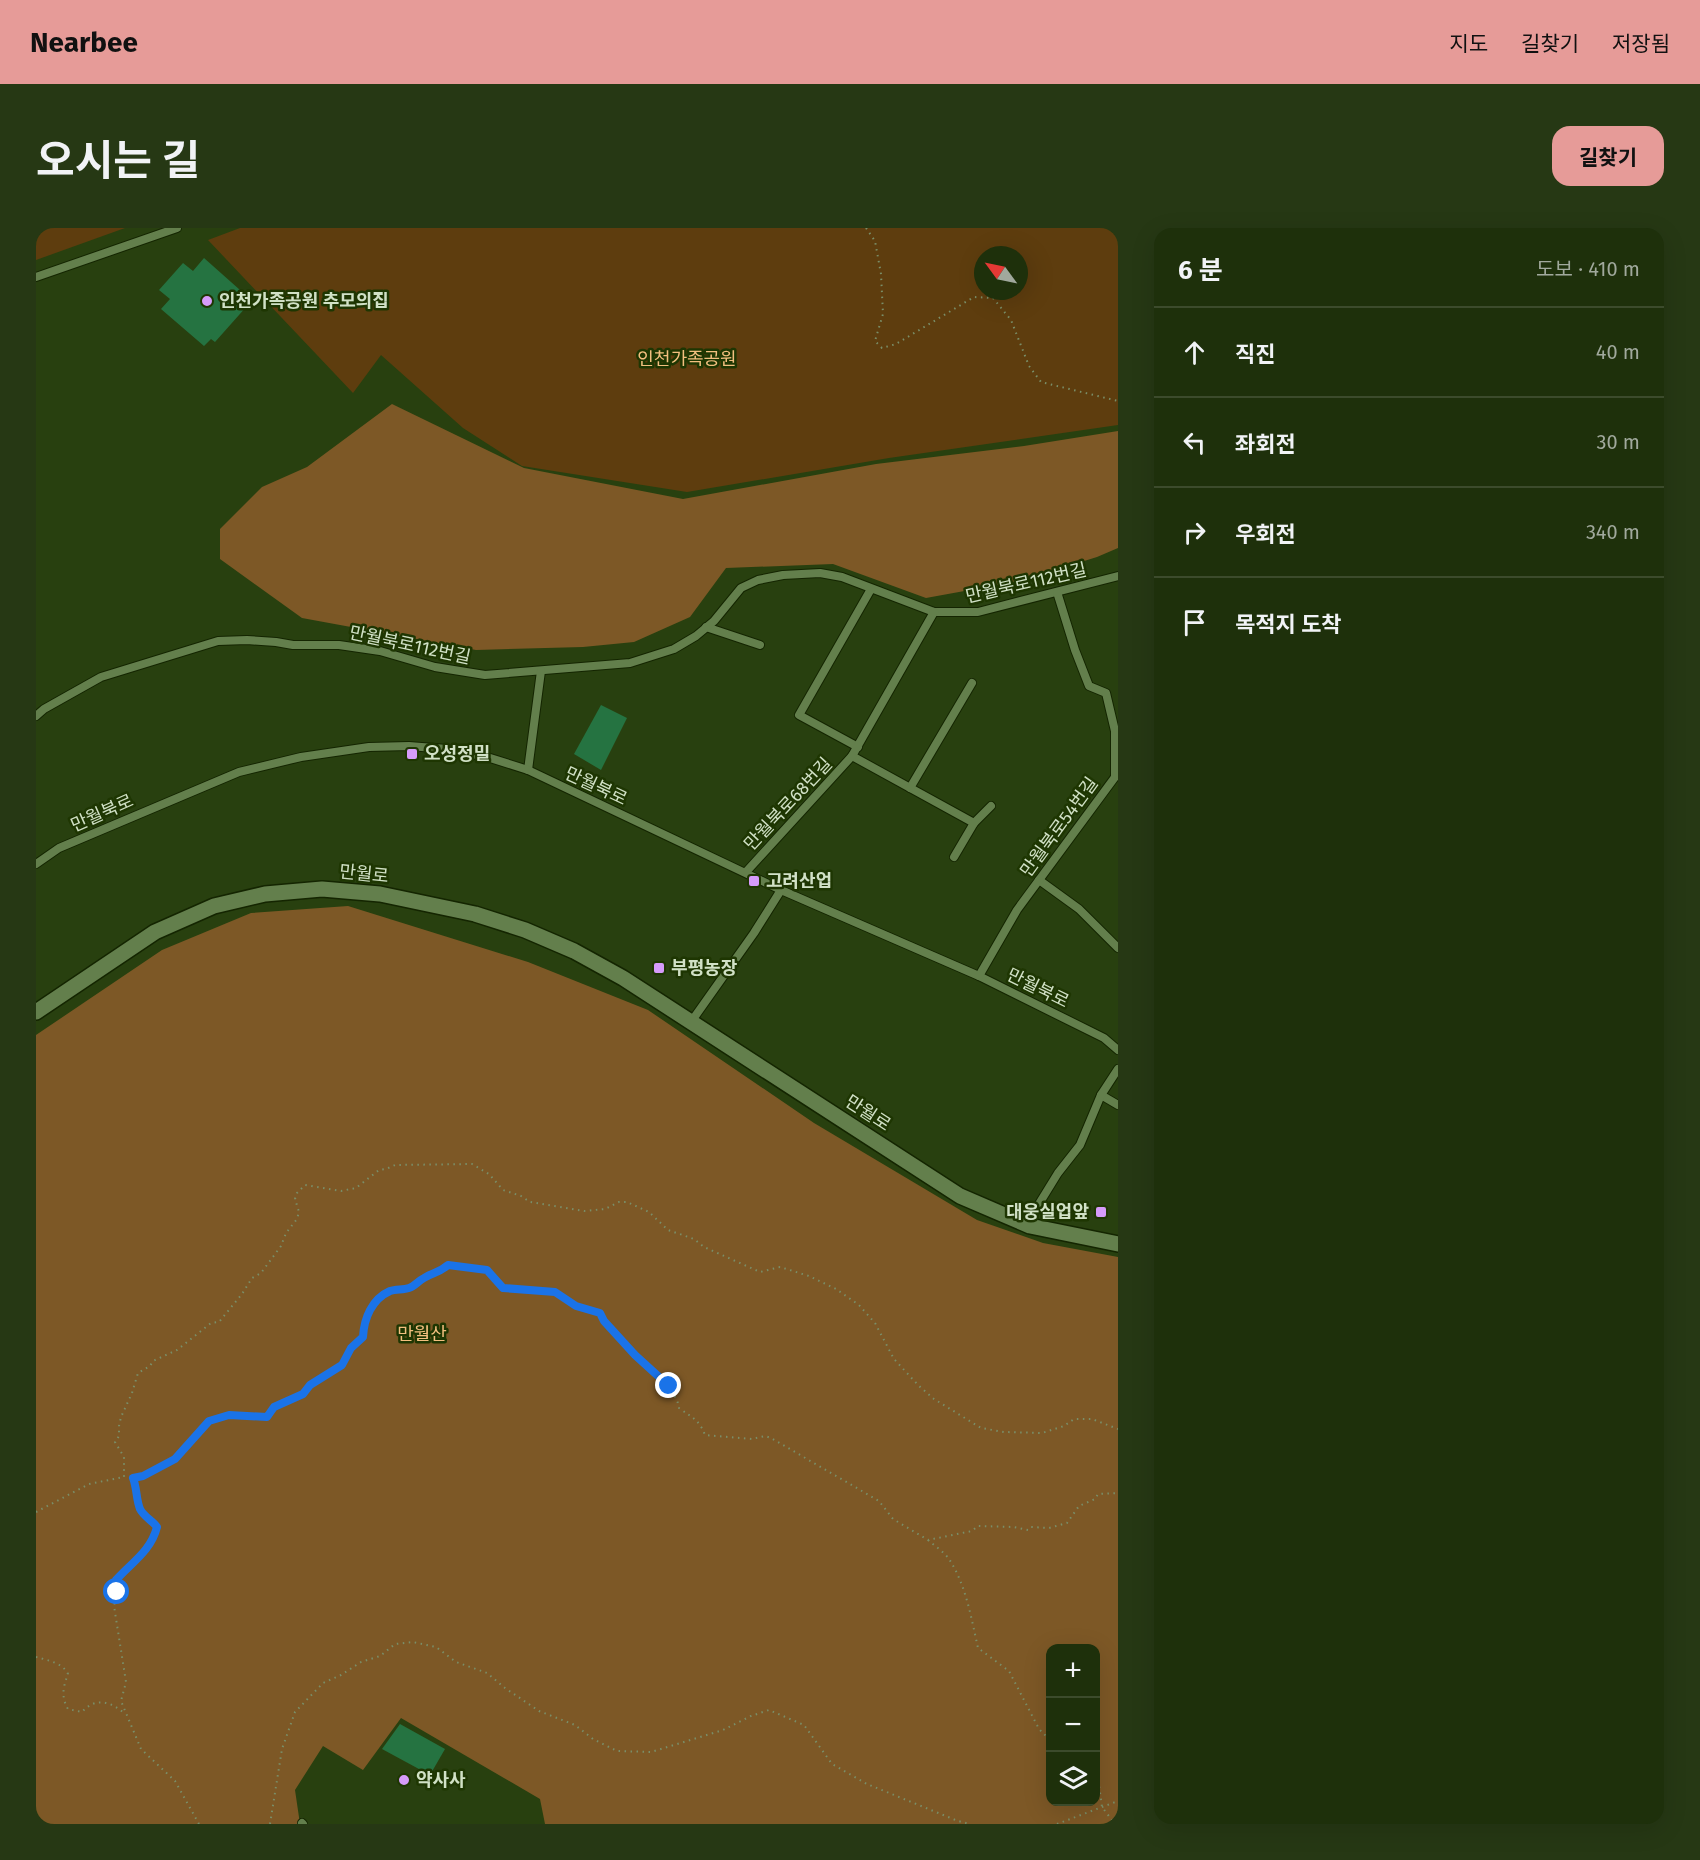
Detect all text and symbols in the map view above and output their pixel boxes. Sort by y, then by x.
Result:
text: Nearbee [30,26,138,59]
text: 지도 [1449,31,1488,57]
text: 길찾기 [1521,31,1579,57]
text: 저장됨 [1612,31,1670,57]
button: 길찾기 [1552,126,1664,186]
text: 오시는 길 [36,136,201,186]
north arrow [974,246,1028,300]
text: 6 분 [1178,255,1223,286]
text: 도보 · 410 m [1536,257,1640,281]
place label: 인천가족공원 추모의집 [219,290,389,312]
marker: 인천가족공원 추모의집 [200,294,214,308]
icon: ahead [1178,336,1211,369]
text: 40 m [1596,340,1640,364]
text: 직진 [1235,341,1275,368]
park label: 인천가족공원 [637,348,737,370]
icon: left [1178,426,1211,459]
text: 30 m [1596,430,1640,454]
text: 좌회전 [1235,431,1296,458]
icon: right [1178,516,1211,549]
text: 340 m [1586,520,1640,544]
text: 우회전 [1235,521,1296,548]
street label: 만월북로112번길 [963,558,1089,608]
icon: arrive [1178,606,1211,639]
text: 목적지 도착 [1235,611,1341,638]
street label: 만월북로112번길 [347,621,473,669]
place label: 오성정밀 [424,743,490,765]
marker: 오성정밀 [405,747,419,761]
street label: 만월북로68번길 [739,753,837,855]
street label: 만월북로 [561,762,631,810]
street label: 만월북로54번길 [1015,773,1103,881]
street label: 만월북로 [67,789,137,837]
street label: 만월로 [338,860,390,888]
place label: 고려산업 [766,870,832,892]
marker: 고려산업 [747,874,761,888]
place label: 부평농장 [671,957,738,979]
marker: 부평농장 [652,961,666,975]
street label: 만월북로 [1003,964,1073,1012]
street label: 만월로 [841,1090,895,1136]
place label: 대웅실업앞 [1006,1201,1089,1223]
marker: 대웅실업앞 [1094,1205,1108,1219]
park label: 만월산 [397,1323,447,1345]
route end [655,1372,681,1398]
route start [103,1578,129,1604]
map controls [1046,1644,1100,1806]
button: + [1046,1644,1100,1698]
button: − [1046,1698,1100,1752]
button: layers [1046,1752,1100,1806]
place label: 약사사 [416,1769,466,1791]
marker: 약사사 [397,1773,411,1787]

